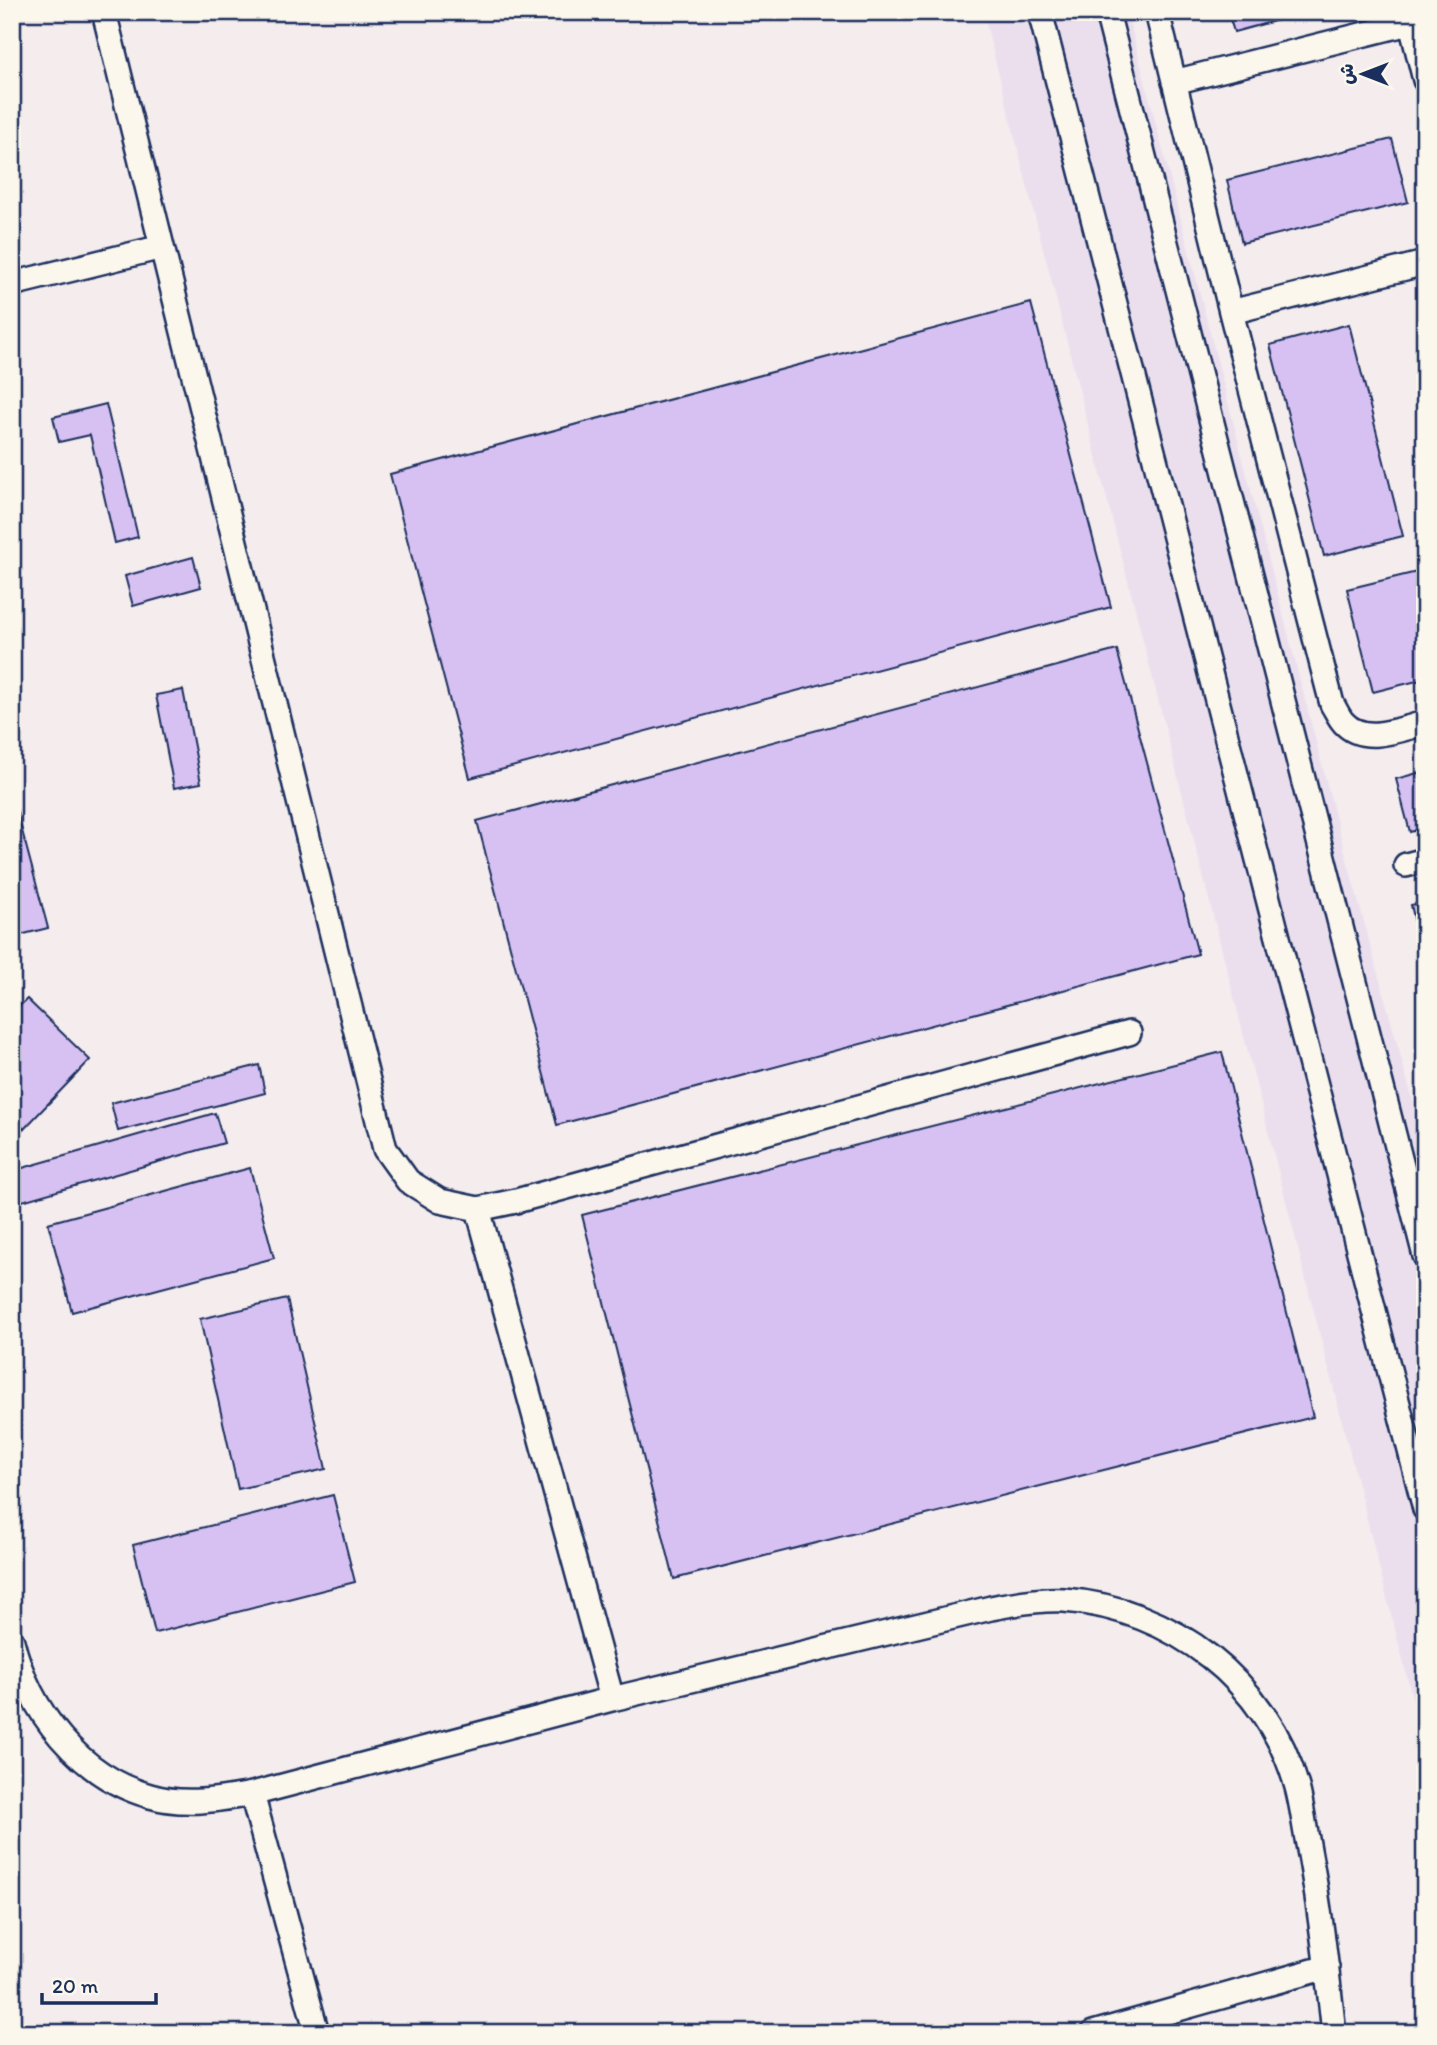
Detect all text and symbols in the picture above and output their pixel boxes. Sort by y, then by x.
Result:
north arrow [1328,38,1398,108]
text: ش [1335,63,1358,84]
scale bar [42,1961,156,2005]
text: 20 m [52,1973,99,1998]

